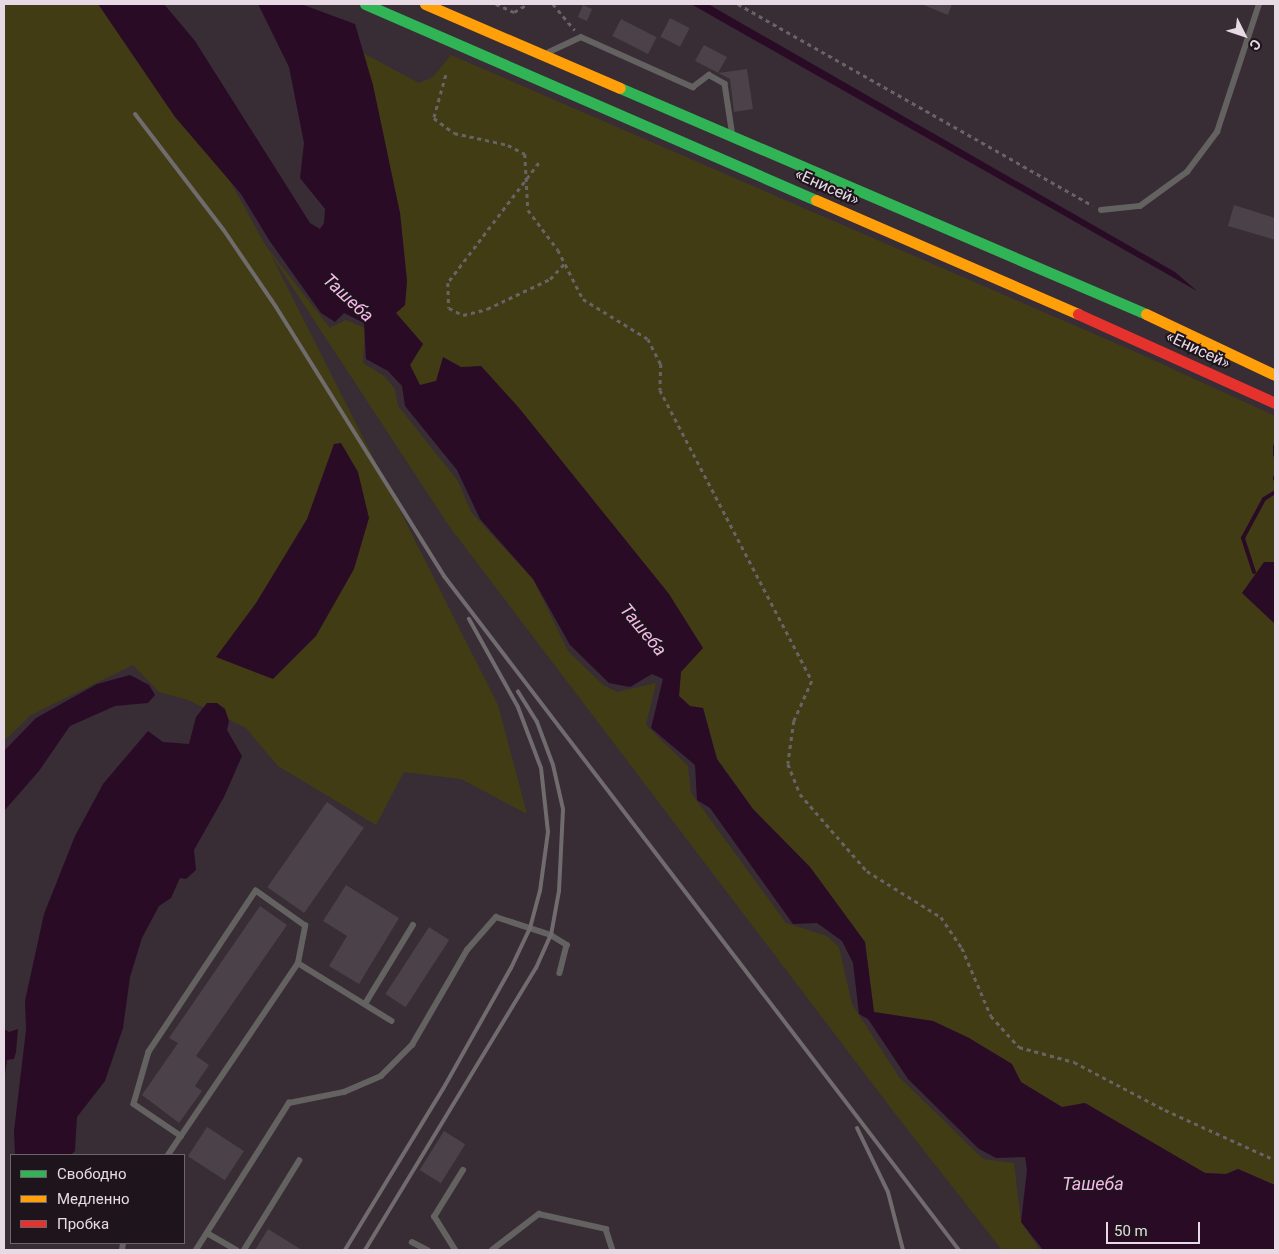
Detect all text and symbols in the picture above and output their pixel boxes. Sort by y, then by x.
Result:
north arrow [1219,10,1269,60]
text: С [1246,36,1264,54]
street label: «Енисей» [792,164,862,210]
water label: Ташеба [318,269,378,327]
street label: «Енисей» [1163,327,1233,373]
water label: Ташеба [615,600,671,660]
legend [10,1154,185,1244]
text: Свободно [57,1165,126,1183]
water label: Ташеба [1062,1173,1124,1195]
text: Медленно [57,1190,130,1208]
scale bar [1109,1212,1203,1244]
text: Пробка [57,1215,109,1233]
text: 50 m [1114,1222,1148,1240]

